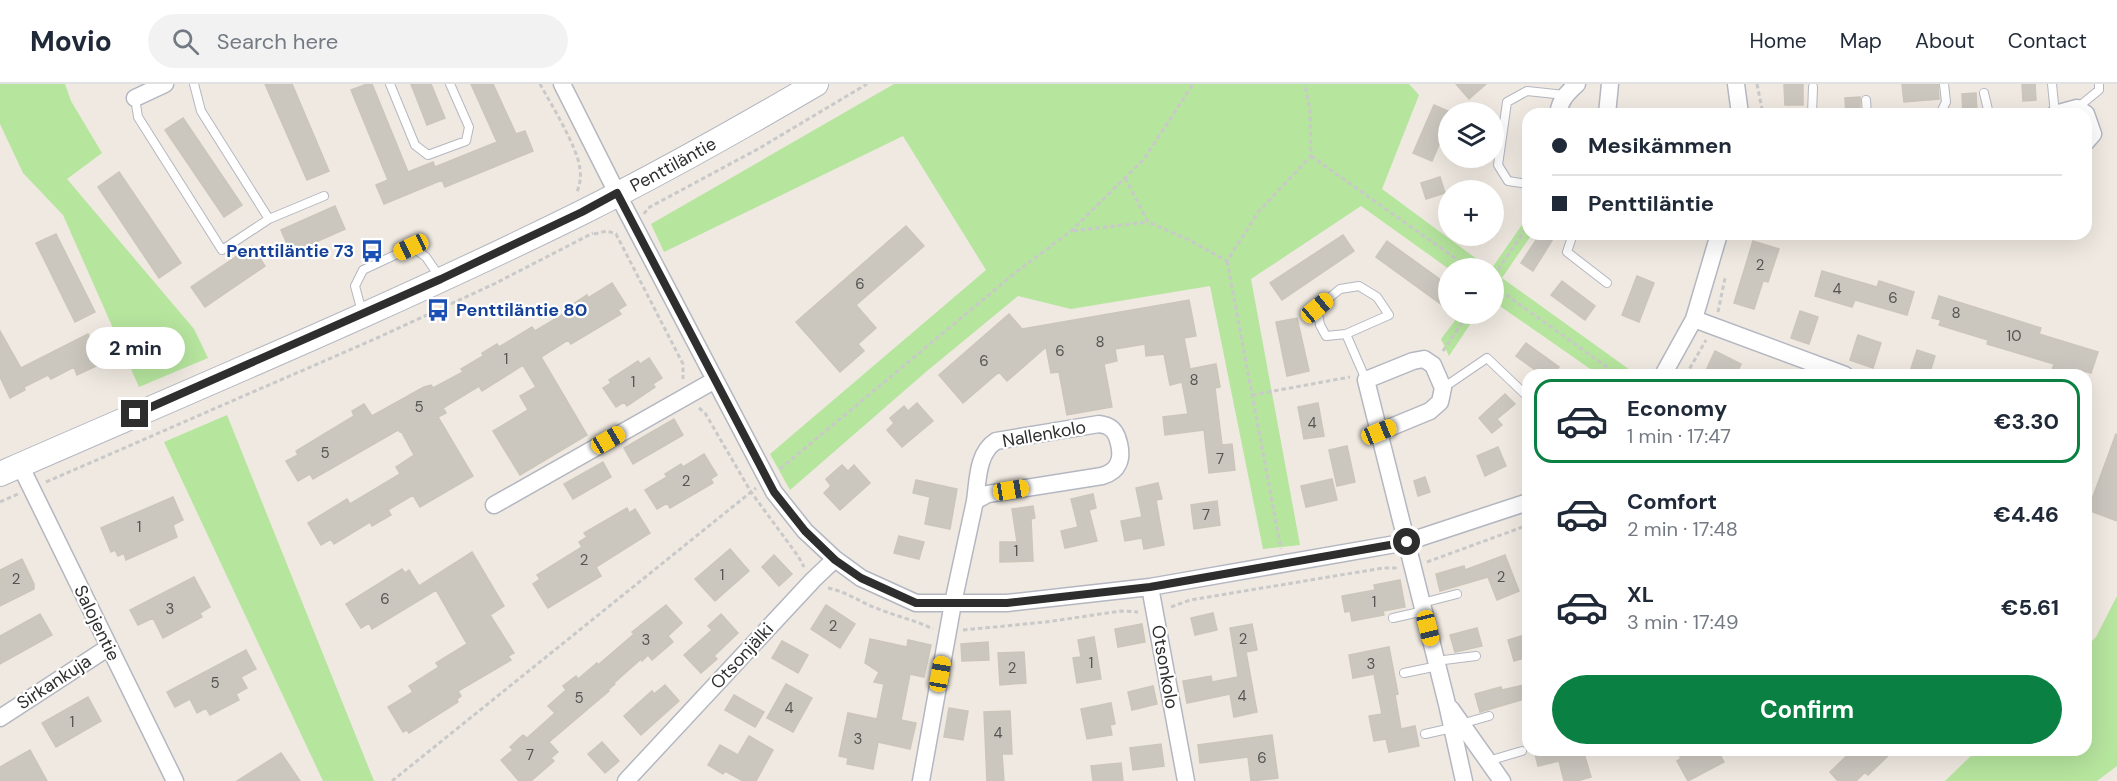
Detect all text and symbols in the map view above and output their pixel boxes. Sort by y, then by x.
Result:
search box [148,14,568,68]
text: Movio [30,23,112,60]
icon: search [169,25,202,58]
text: Search here [217,27,338,56]
text: Home [1749,27,1807,55]
text: Map [1840,27,1882,55]
text: About [1915,27,1975,55]
text: Contact [2008,27,2087,55]
map controls [1438,102,1504,324]
button: layers [1438,102,1504,168]
text: Mesikämmen [1588,131,1732,160]
street label: Penttiläntie [626,132,721,198]
button: + [1438,180,1504,246]
text: Penttiläntie [1588,189,1714,218]
car [391,231,431,263]
bus stop icon: Penttiläntie 73 [359,238,385,264]
place label: Penttiläntie 73 [226,239,354,263]
house number: 2 [1756,255,1764,275]
button: − [1438,258,1504,324]
house number: 6 [855,274,865,294]
house number: 4 [1832,279,1842,299]
house number: 6 [1888,288,1898,308]
car [1297,290,1337,326]
bus stop icon: Penttiläntie 80 [425,297,451,323]
place label: Penttiläntie 80 [456,298,587,322]
house number: 8 [1951,303,1961,323]
house number: 10 [2007,326,2021,346]
callout: 2 min [86,327,184,369]
house number: 8 [1095,332,1105,352]
text: 2 min [109,335,162,361]
house number: 6 [1055,341,1065,361]
house number: 1 [504,349,508,369]
house number: 6 [979,351,989,371]
house number: 8 [1189,370,1199,390]
house number: 1 [631,372,635,392]
icon: car [1555,394,1609,448]
text: Economy [1627,394,1727,423]
house number: 5 [414,397,424,417]
route end [121,400,148,427]
text: €3.30 [1994,407,2059,436]
house number: 4 [1307,413,1317,433]
street label: Nallenkolo [1000,415,1088,453]
car [1359,417,1399,447]
car [588,423,628,457]
text: 1 min · 17:47 [1627,423,1731,449]
house number: 5 [320,443,330,463]
house number: 7 [1216,449,1224,469]
house number: 2 [682,471,690,491]
car [992,478,1030,502]
icon: car [1555,487,1609,541]
text: Comfort [1627,487,1717,516]
text: €4.46 [1994,500,2059,529]
house number: 7 [1202,505,1210,525]
text: 2 min · 17:48 [1627,516,1738,542]
house number: 1 [137,517,141,537]
route start [1393,528,1420,555]
house number: 1 [1014,541,1018,561]
house number: 2 [580,550,588,570]
house number: 1 [720,565,724,585]
house number: 2 [1497,567,1505,587]
house number: 2 [12,569,20,589]
icon: car [1555,580,1609,634]
text: XL [1627,580,1654,609]
street label: Salojentie [68,581,126,665]
house number: 6 [380,589,390,609]
house number: 1 [1372,592,1376,612]
text: €5.61 [2001,593,2059,622]
house number: 3 [166,599,174,619]
car [1415,608,1441,648]
text: 3 min · 17:49 [1627,609,1739,635]
house number: 2 [829,616,837,636]
street label: Otsonjälki [705,618,779,694]
street label: Otsonkolo [1146,623,1184,711]
house number: 2 [1239,629,1247,649]
house number: 3 [642,630,650,650]
street label: Sirkankuja [12,649,96,715]
house number: 1 [1089,653,1093,673]
house number: 3 [1367,654,1375,674]
car [928,655,952,693]
house number: 2 [1008,658,1016,678]
house number: 5 [210,673,220,693]
button: Confirm [1552,675,2062,744]
house number: 4 [1237,686,1247,706]
house number: 5 [574,688,584,708]
house number: 4 [784,698,794,718]
house number: 1 [70,712,74,732]
house number: 4 [993,723,1003,743]
house number: 3 [854,729,862,749]
house number: 7 [526,745,534,765]
house number: 6 [1257,748,1267,768]

